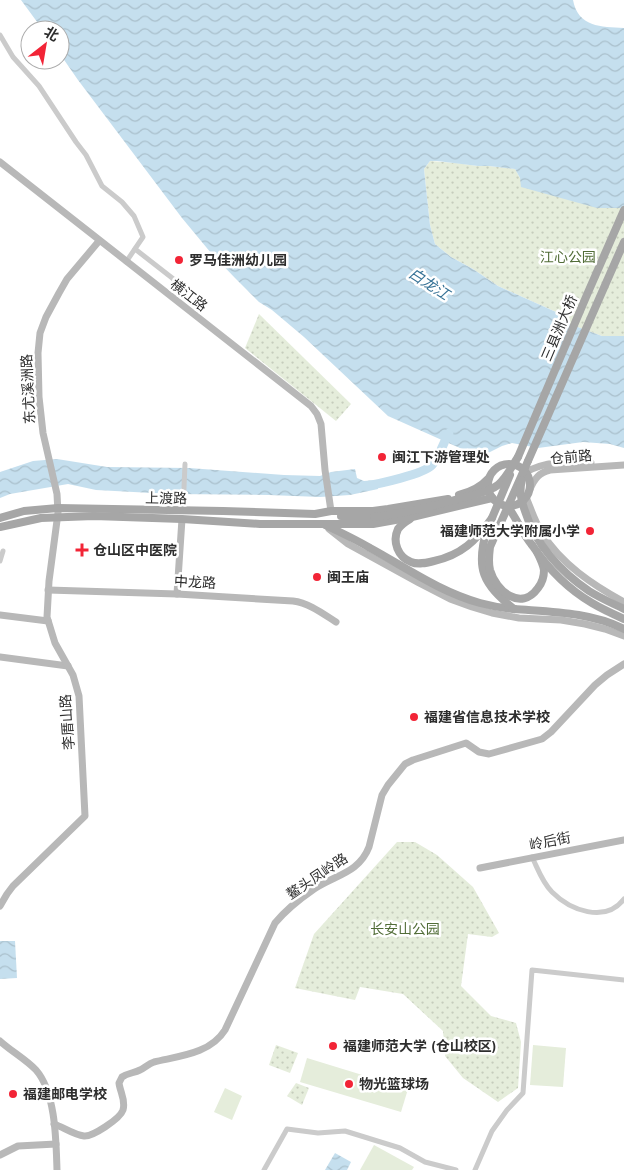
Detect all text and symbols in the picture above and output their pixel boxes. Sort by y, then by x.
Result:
north arrow [20,20,70,70]
text: 北 [41,23,62,45]
park label: 江心公园 [540,248,596,266]
place label: 罗马佳洲幼儿园 [189,251,287,269]
marker: 罗马佳洲幼儿园 [173,254,185,266]
water label: 白龙江 [405,263,455,305]
street label: 横江路 [167,275,211,315]
street label: 三县洲大桥 [537,292,581,364]
street label: 东尤溪洲路 [17,354,39,424]
street label: 仓前路 [549,446,593,468]
place label: 闽江下游管理处 [392,448,490,466]
marker: 闽江下游管理处 [376,451,388,463]
street label: 上渡路 [145,489,187,507]
place label: 福建师范大学附属小学 [440,522,580,540]
marker: 福建师范大学附属小学 [584,525,596,537]
place label: 仓山区中医院 [93,541,177,559]
marker: 仓山区中医院 [75,543,89,557]
place label: 闽王庙 [327,568,369,586]
marker: 闽王庙 [311,571,323,583]
street label: 中龙路 [174,572,216,592]
street label: 李厝山路 [56,693,78,751]
place label: 福建省信息技术学校 [424,708,550,726]
marker: 福建省信息技术学校 [408,711,420,723]
street label: 岭后街 [528,828,572,854]
street label: 鳌头凤岭路 [283,849,351,903]
park label: 长安山公园 [370,920,440,938]
place label: 福建师范大学 (仓山校区) [343,1037,497,1055]
marker: 福建师范大学 (仓山校区) [327,1040,339,1052]
place label: 物光篮球场 [359,1075,429,1093]
marker: 物光篮球场 [343,1078,355,1090]
place label: 福建邮电学校 [23,1085,107,1103]
marker: 福建邮电学校 [7,1088,19,1100]

